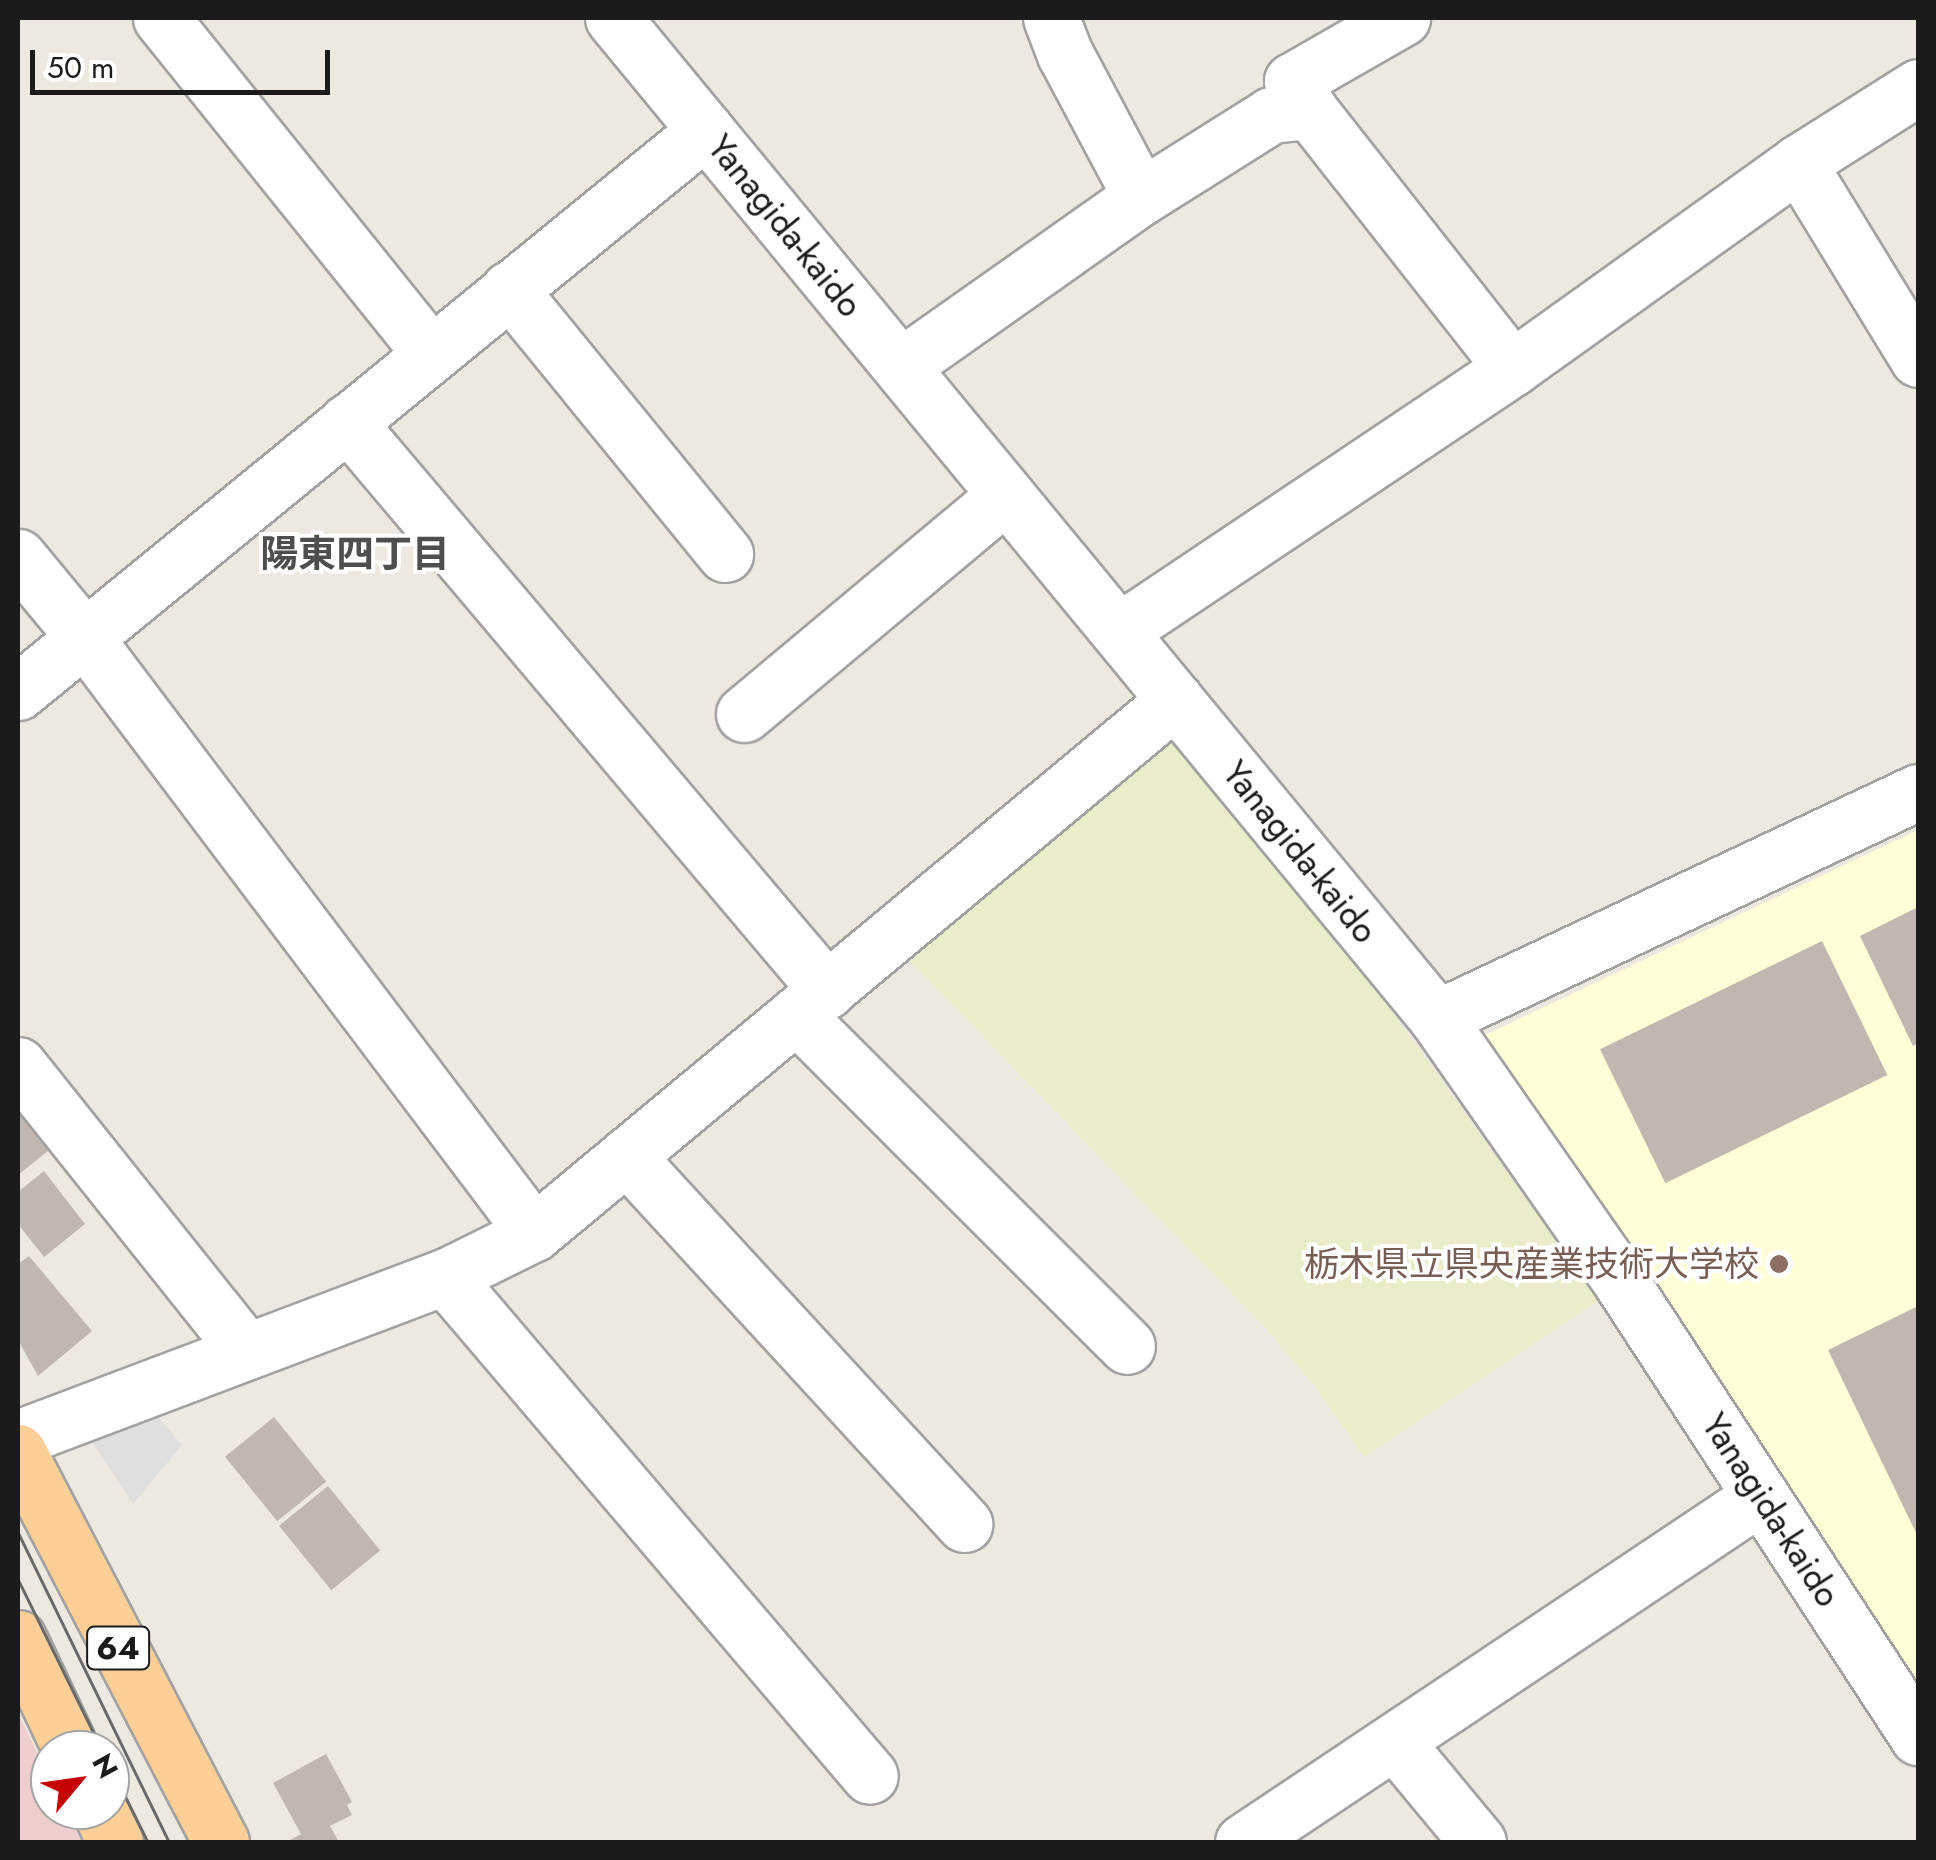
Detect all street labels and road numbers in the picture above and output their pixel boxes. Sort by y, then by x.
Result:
street label: Yanagida-kaido [699,127,871,325]
street label: Yanagida-kaido [1214,753,1386,951]
street label: Yanagida-kaido [1693,1406,1849,1614]
road number: 64 [86,1621,150,1675]

